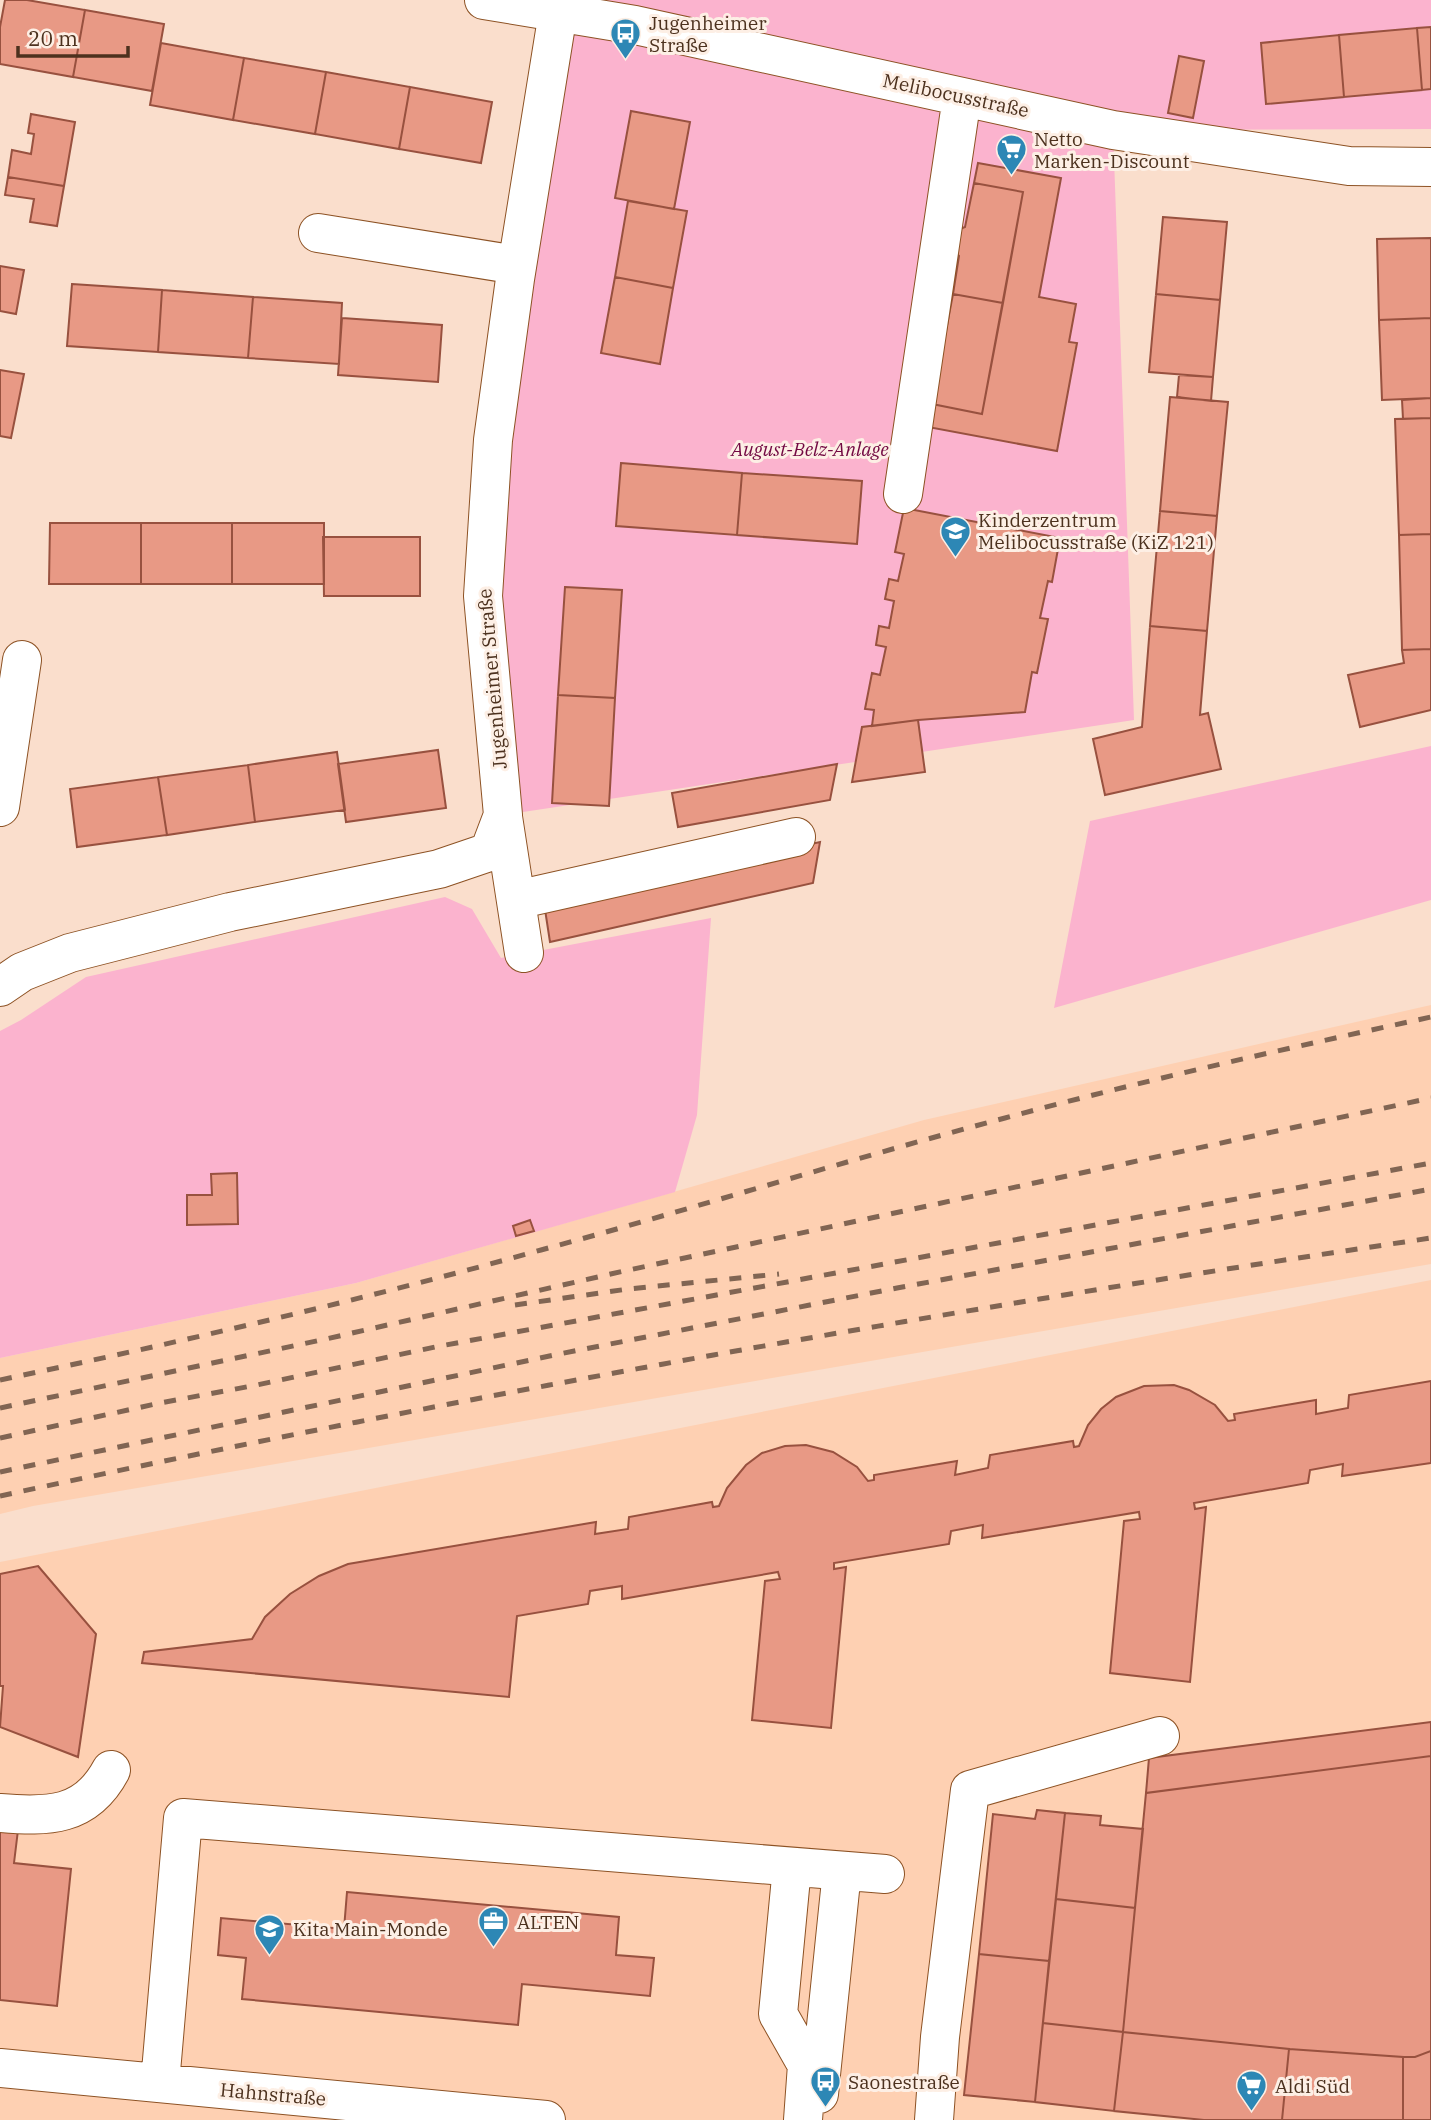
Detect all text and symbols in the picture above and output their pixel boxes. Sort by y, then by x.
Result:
place label: Jugenheimer Straße [649,11,767,57]
scale bar [18,14,128,58]
bus stop icon: Jugenheimer Straße [609,17,643,61]
text: 20 m [28,24,78,52]
street label: Melibocusstraße [881,68,1031,122]
place label: Netto Marken-Discount [1034,127,1190,173]
supermarket icon: Netto Marken-Discount [994,133,1028,177]
park label: August-Belz-Anlage [729,437,889,461]
place label: Kinderzentrum Melibocusstraße (KiZ 121) [978,508,1214,554]
school or university icon: Kinderzentrum Melibocusstraße (KiZ 121) [938,514,972,558]
street label: Jugenheimer Straße [472,588,512,770]
office icon: ALTEN [477,1905,511,1949]
place label: ALTEN [517,1910,579,1934]
school or university icon: Kita Main-Monde [253,1912,287,1956]
place label: Kita Main-Monde [293,1917,448,1941]
bus stop icon: Saonestraße [808,2065,842,2109]
supermarket icon: Aldi Süd [1235,2069,1269,2113]
place label: Saonestraße [848,2070,960,2094]
place label: Aldi Süd [1275,2074,1350,2098]
street label: Hahnstraße [219,2077,327,2111]

